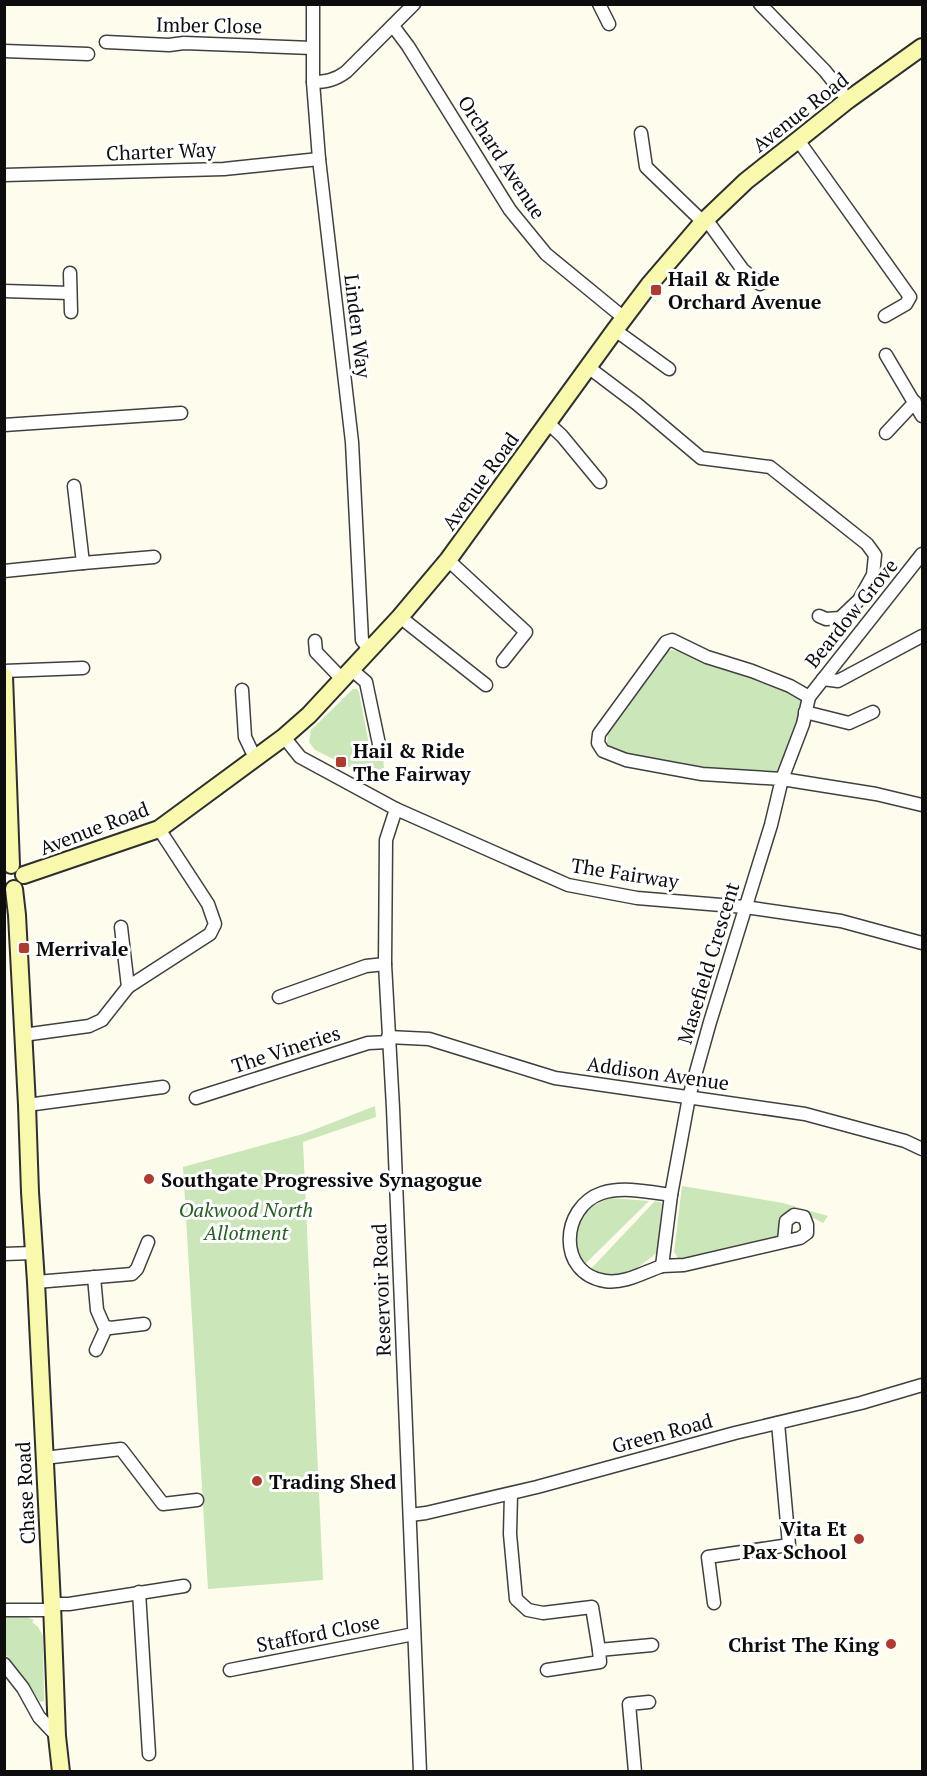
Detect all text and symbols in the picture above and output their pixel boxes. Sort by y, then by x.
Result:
street label: Imber Close [156,11,262,39]
street label: Avenue Road [746,66,854,158]
street label: Orchard Avenue [452,90,552,224]
street label: Charter Way [106,136,217,166]
place label: Hail & Ride Orchard Avenue [668,265,822,315]
street label: Linden Way [338,273,378,380]
marker: Hail & Ride Orchard Avenue [649,283,663,297]
street label: Avenue Road [435,427,525,535]
street label: Beardow Grove [799,553,903,673]
place label: Hail & Ride The Fairway [353,737,471,787]
marker: Hail & Ride The Fairway [334,755,348,769]
street label: Avenue Road [35,795,153,861]
street label: The Fairway [569,851,682,895]
street label: Masefield Crescent [671,878,746,1047]
place label: Merrivale [36,935,129,962]
marker: Merrivale [17,941,31,955]
street label: The Vineries [228,1019,344,1079]
street label: Addison Avenue [585,1050,731,1096]
place label: Southgate Progressive Synagogue [161,1166,483,1193]
marker: Southgate Progressive Synagogue [142,1172,156,1186]
park label: Oakwood North Allotment [179,1196,313,1246]
street label: Reservoir Road [365,1223,397,1357]
street label: Green Road [609,1407,715,1459]
street label: Chase Road [9,1441,41,1545]
place label: Trading Shed [269,1468,396,1495]
marker: Trading Shed [250,1474,264,1488]
place label: Vita Et Pax School [743,1515,847,1565]
marker: Vita Et Pax School [852,1532,866,1546]
street label: Stafford Close [254,1608,382,1658]
place label: Christ The King [728,1631,880,1658]
marker: Christ The King [884,1637,898,1651]

